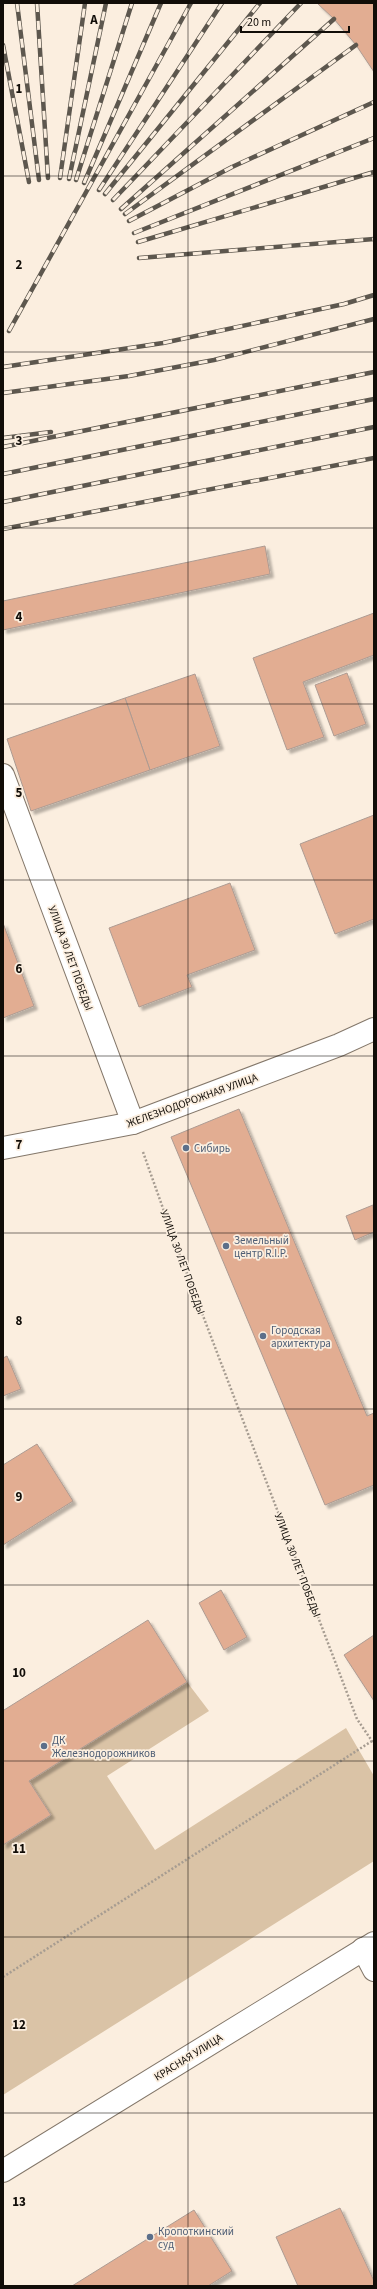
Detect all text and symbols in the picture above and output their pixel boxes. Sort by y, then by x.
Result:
scale bar [241,8,349,34]
text: A [89,11,98,29]
text: 20 m [247,14,271,31]
text: 1 [16,80,23,98]
text: 2 [16,256,23,274]
text: 3 [16,432,23,450]
text: 4 [16,608,23,626]
text: 5 [16,784,23,802]
street label: УЛИЦА 30 ЛЕТ ПОБЕДЫ [45,904,96,1013]
text: 6 [16,960,23,978]
street label: ЖЕЛЕЗНОДОРОЖНАЯ УЛИЦА [125,1070,260,1131]
text: 7 [16,1136,23,1154]
place label: Сибирь [194,1141,230,1156]
marker: Сибирь [181,1143,191,1153]
street label: УЛИЦА 30 ЛЕТ ПОБЕДЫ [157,1208,208,1317]
place label: Земельный центр R.I.P. [234,1233,289,1261]
marker: Земельный центр R.I.P. [221,1241,231,1251]
text: 8 [16,1312,23,1330]
place label: Городская архитектура [271,1323,331,1351]
marker: Городская архитектура [258,1331,268,1341]
text: 9 [16,1488,23,1506]
street label: УЛИЦА 30 ЛЕТ ПОБЕДЫ [271,1511,324,1620]
text: 10 [12,1664,26,1682]
place label: ДК Железнодорожников [52,1733,156,1761]
marker: ДК Железнодорожников [39,1741,49,1751]
text: 11 [12,1840,26,1858]
text: 12 [12,2016,26,2034]
street label: КРАСНАЯ УЛИЦА [151,2030,225,2084]
text: 13 [12,2193,26,2211]
place label: Кропоткинский суд [158,2224,234,2252]
marker: Кропоткинский суд [145,2232,155,2242]

